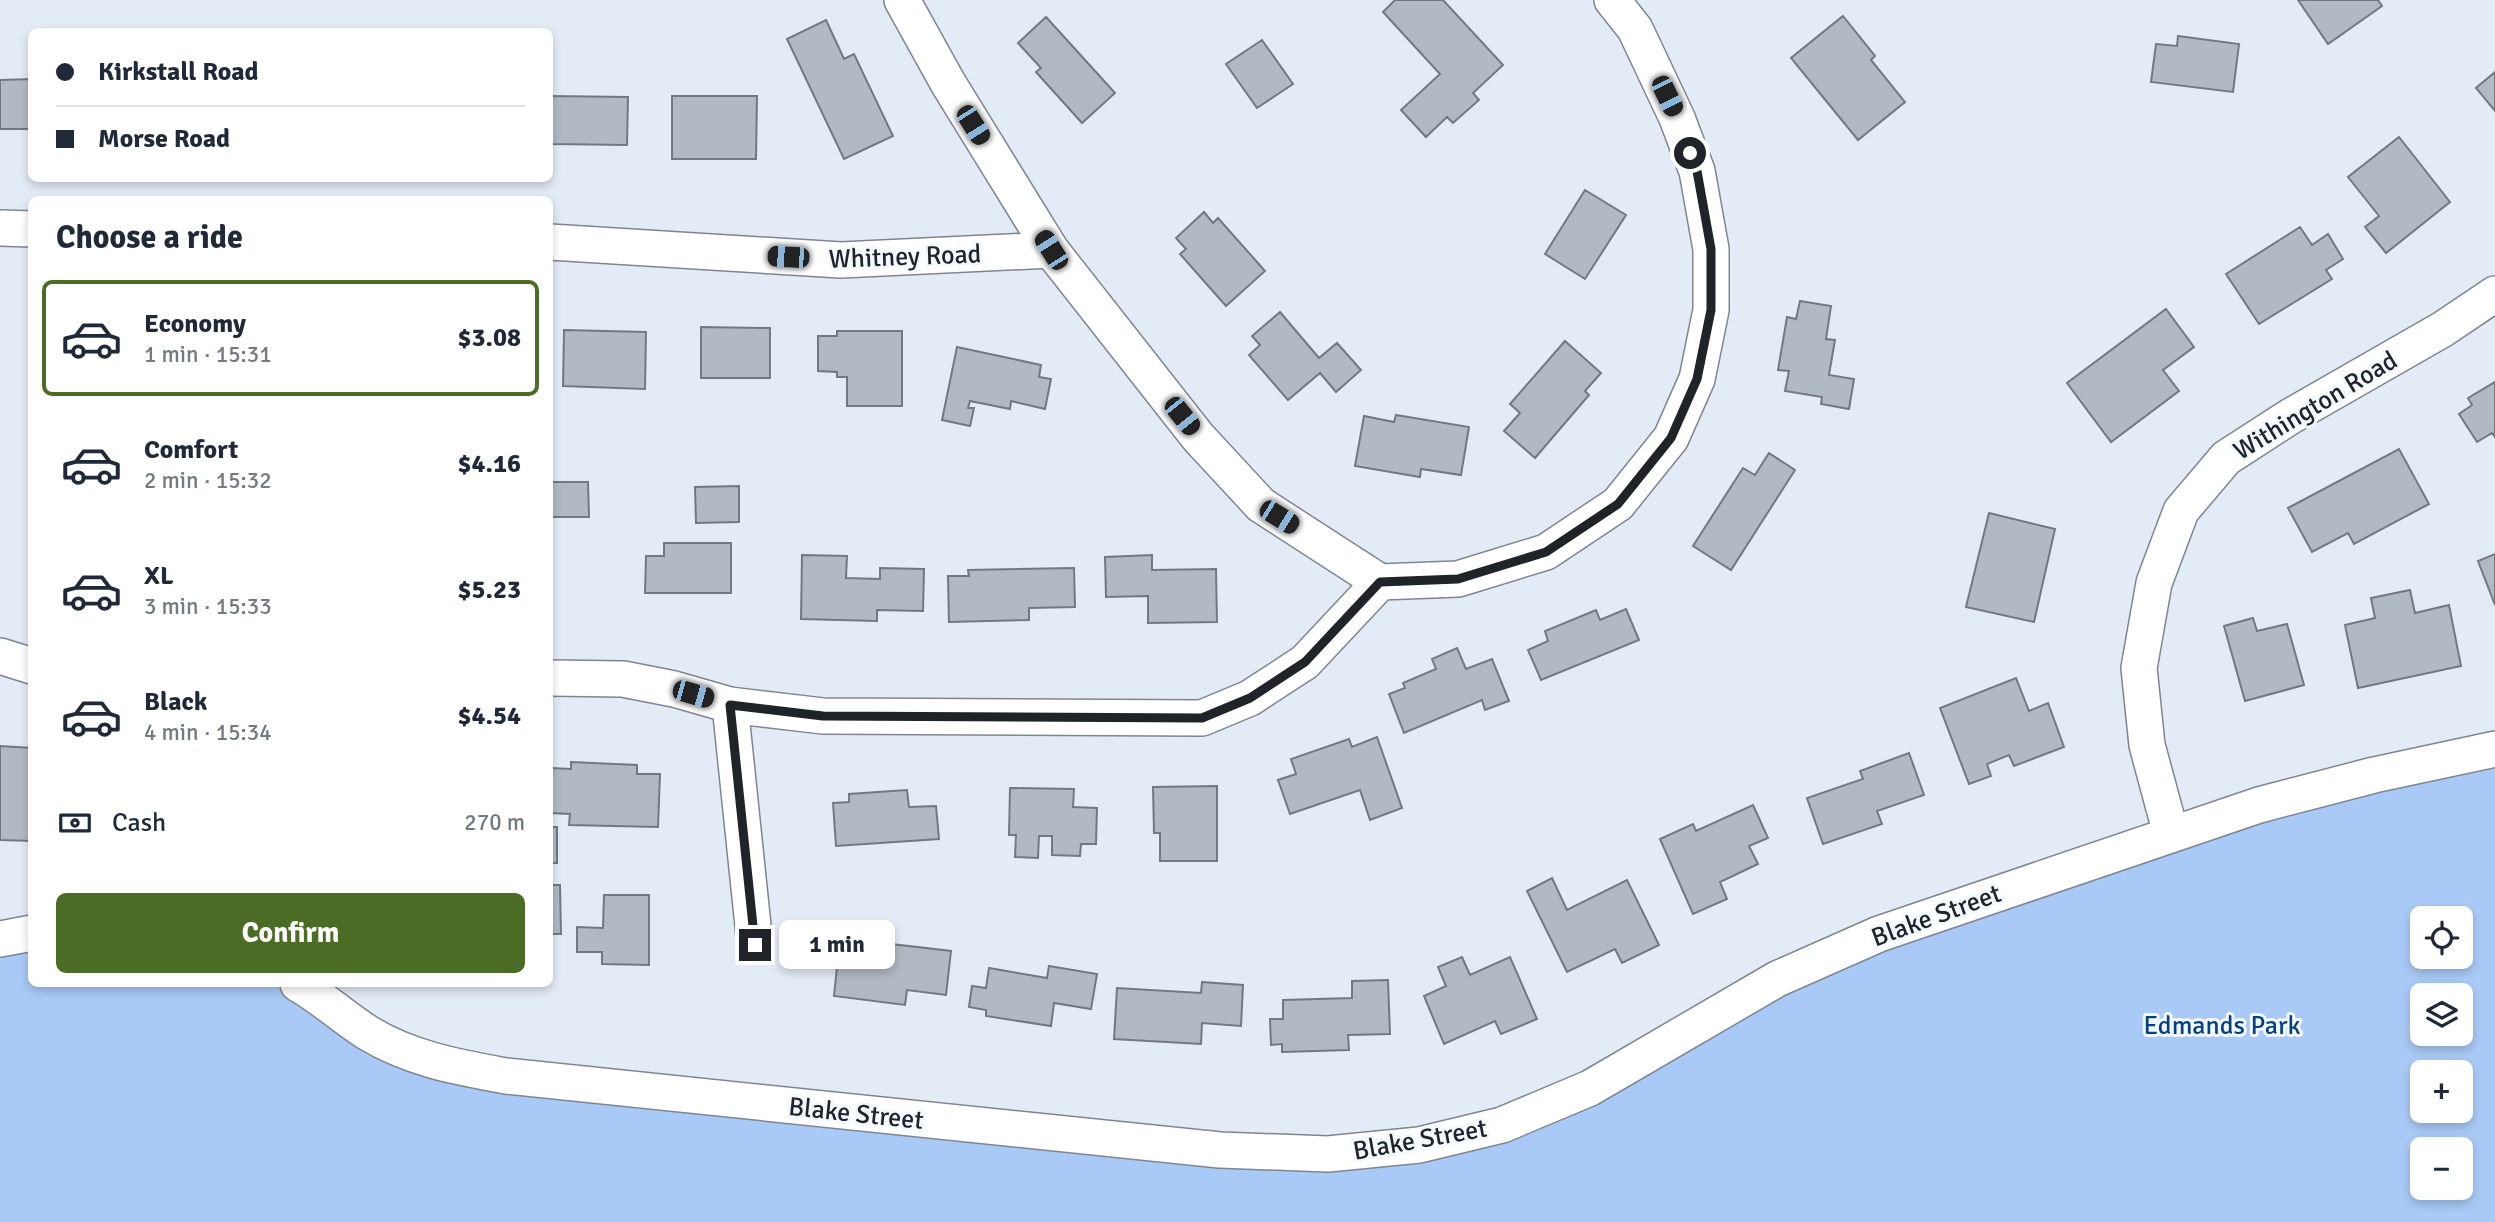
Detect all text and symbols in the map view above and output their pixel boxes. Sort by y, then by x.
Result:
text: Kirkstall Road [98,56,259,88]
car [1649,73,1686,119]
car [953,102,994,148]
text: Morse Road [98,123,230,155]
route start [1674,137,1706,169]
text: Choose a ride [56,218,243,257]
car [1031,227,1072,273]
street label: Whitney Road [828,238,982,276]
car [767,245,810,269]
icon: car [60,307,123,370]
text: Economy [144,308,246,340]
text: $3.08 [457,322,521,354]
text: 1 min · 15:31 [144,340,272,369]
street label: Withington Road [2228,344,2403,467]
car [1161,393,1204,439]
icon: car [60,433,123,496]
text: Comfort [144,434,238,466]
text: $4.16 [457,448,521,480]
text: 2 min · 15:32 [144,466,272,495]
car [1256,497,1303,537]
icon: car [60,559,123,622]
text: XL [144,560,174,592]
text: $5.23 [457,574,521,606]
text: 3 min · 15:33 [144,592,272,621]
car [670,678,717,710]
icon: car [60,685,123,748]
text: Black [144,686,207,718]
text: $4.54 [457,700,521,732]
text: 4 min · 15:34 [144,718,272,747]
icon: cash [56,804,94,842]
text: Cash [112,807,166,839]
text: 270 m [464,808,525,837]
street label: Blake Street [1867,878,2006,954]
button: Confirm [56,893,525,973]
map controls [2410,906,2473,1200]
button: locate [2410,906,2473,969]
callout: 1 min [780,920,895,970]
route end [739,929,771,961]
text: 1 min [809,930,865,959]
button: layers [2410,983,2473,1046]
park label: Edmands Park [2143,1010,2301,1042]
button: + [2410,1060,2473,1123]
street label: Blake Street [787,1091,925,1137]
street label: Blake Street [1351,1112,1490,1168]
button: − [2410,1137,2473,1200]

